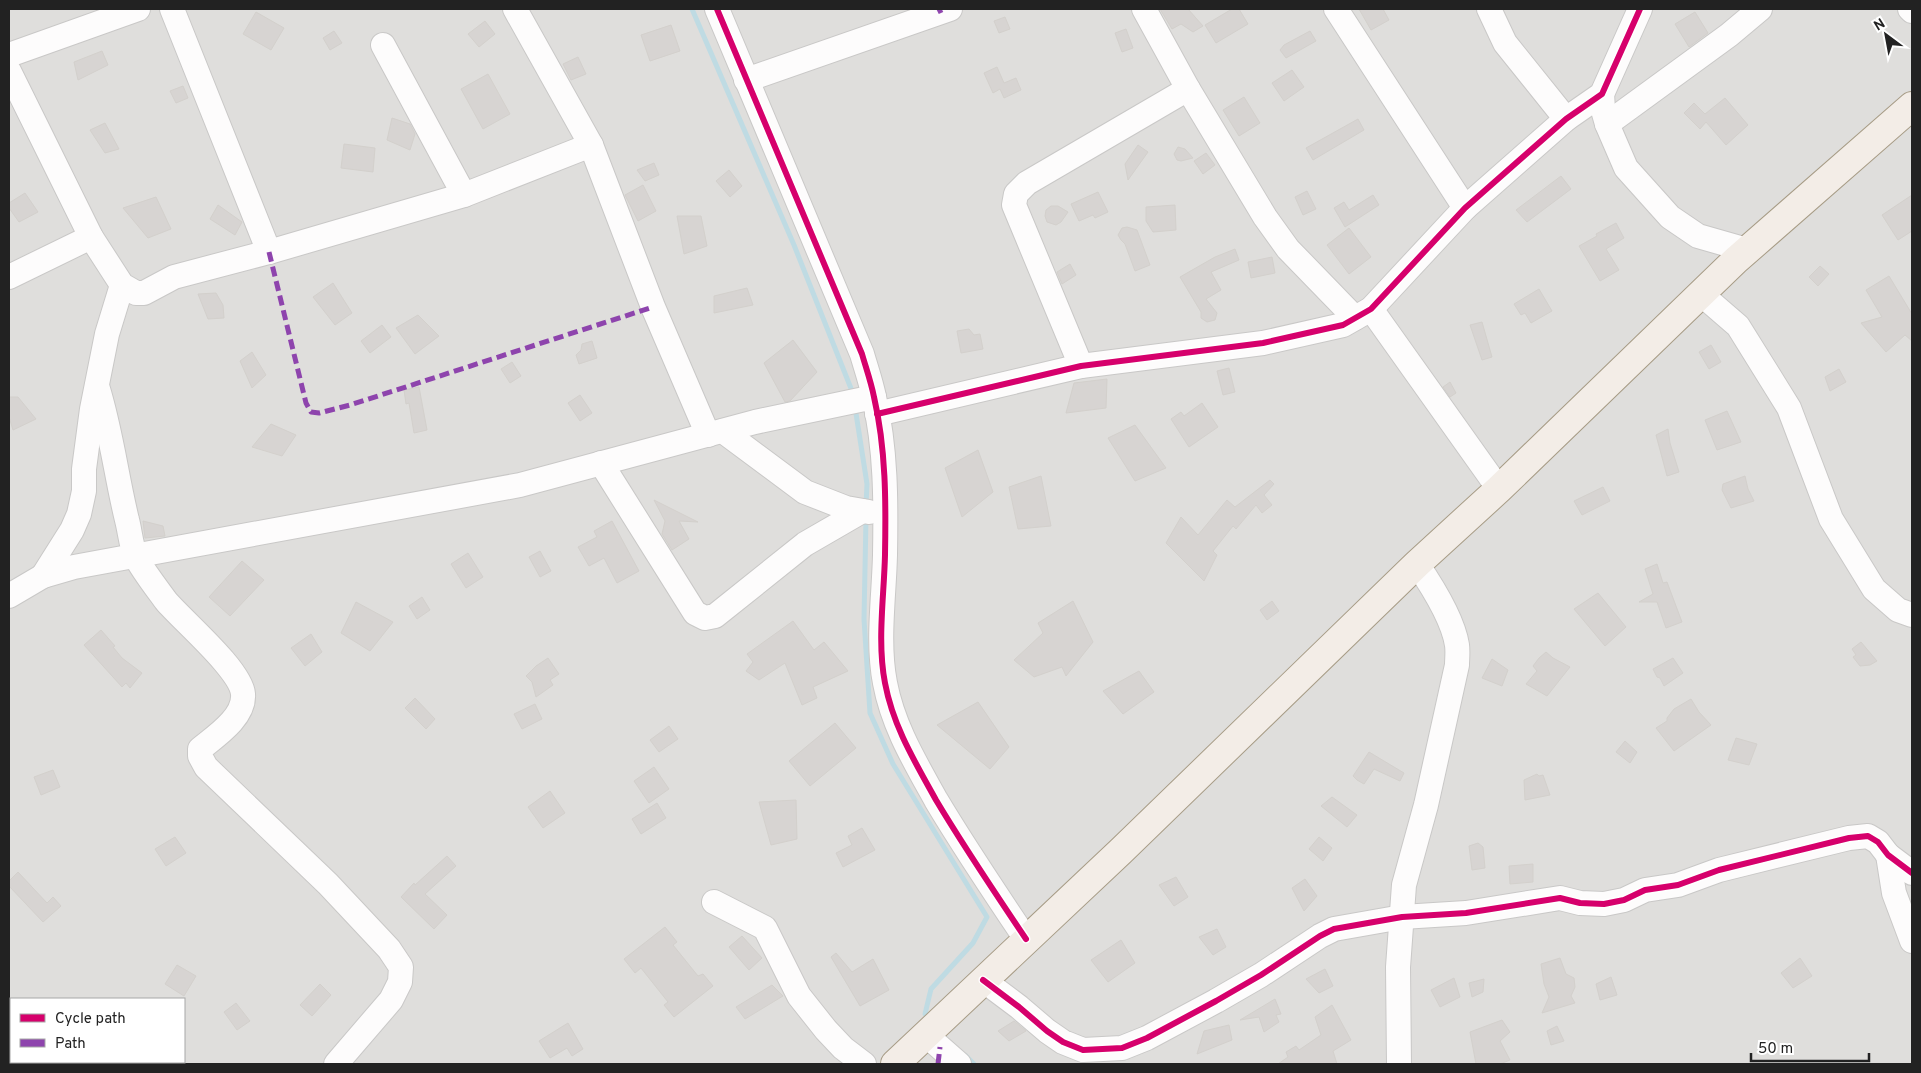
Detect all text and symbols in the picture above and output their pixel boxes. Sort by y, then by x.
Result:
north arrow [1861,10,1911,60]
text: N [1871,15,1889,35]
legend [10,998,185,1063]
text: Cycle path [55,1010,126,1029]
scale bar [1751,1030,1868,1062]
text: Path [55,1035,86,1054]
text: 50 m [1758,1040,1793,1059]

